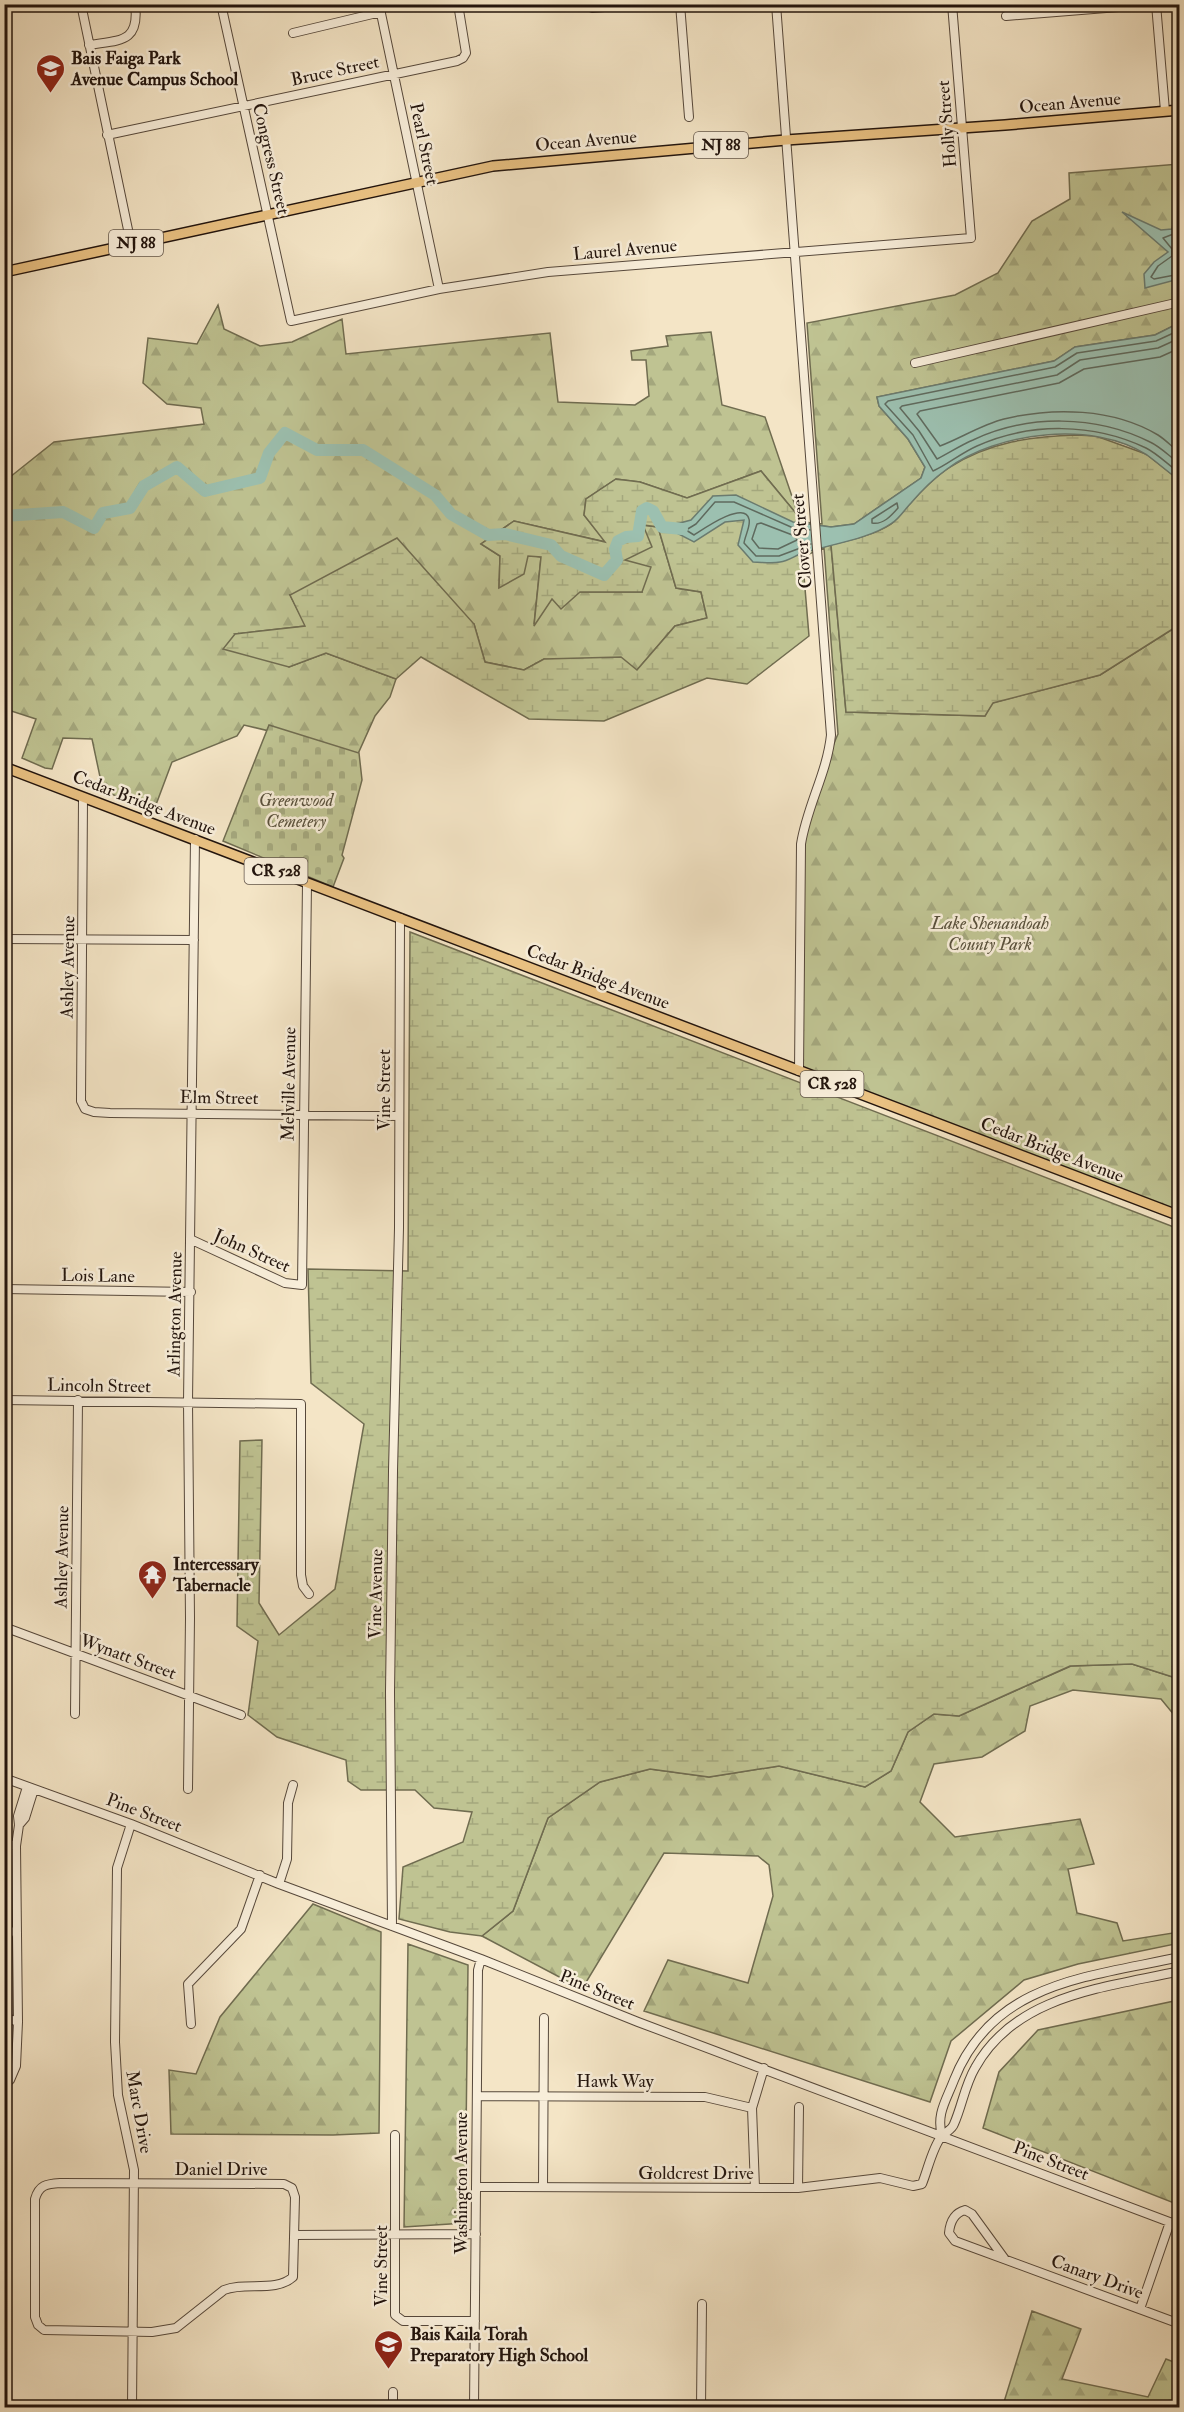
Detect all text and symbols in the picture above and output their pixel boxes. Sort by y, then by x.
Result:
place label: Bais Faiga Park Avenue Campus School [70,47,239,91]
street label: Bruce Street [289,50,381,92]
school or university icon: Bais Faiga Park Avenue Campus School [34,52,66,94]
street label: Holly Street [932,79,962,169]
street label: Ocean Avenue [1018,87,1122,119]
street label: Congress Street [247,101,295,217]
street label: Pearl Street [404,101,444,187]
street label: Ocean Avenue [534,125,638,157]
road number: NJ 88 [694,132,748,158]
road number: NJ 88 [109,230,163,256]
street label: Laurel Avenue [572,234,679,266]
street label: Clover Street [786,492,818,589]
street label: Cedar Bridge Avenue [69,765,219,841]
park label: Greenwood Cemetery [259,789,335,833]
road number: CR 528 [244,858,308,884]
park label: Lake Shenandoah County Park [930,912,1049,956]
street label: Ashley Avenue [56,915,80,1020]
street label: Cedar Bridge Avenue [523,939,673,1015]
street label: Melville Avenue [277,1026,302,1141]
street label: Vine Street [373,1049,396,1131]
road number: CR 528 [800,1071,864,1097]
street label: Elm Street [179,1086,259,1110]
street label: Cedar Bridge Avenue [977,1112,1127,1188]
street label: John Street [209,1224,294,1278]
street label: Arlington Avenue [162,1251,188,1378]
street label: Lois Lane [61,1264,136,1288]
street label: Lincoln Street [47,1374,151,1398]
street label: Ashley Avenue [50,1505,74,1610]
street label: Vine Avenue [364,1548,388,1639]
place label: Intercessary Tabernacle [172,1553,260,1597]
temple icon: Intercessary Tabernacle [136,1558,168,1600]
street label: Wynatt Street [76,1629,180,1685]
street label: Pine Street [103,1788,185,1838]
street label: Pine Street [556,1964,638,2016]
street label: Marc Drive [120,2069,158,2156]
street label: Hawk Way [576,2070,655,2093]
street label: Washington Avenue [450,2111,473,2255]
street label: Pine Street [1010,2136,1092,2186]
street label: Daniel Drive [174,2158,268,2181]
street label: Goldcrest Drive [638,2162,754,2185]
street label: Vine Street [370,2225,393,2307]
street label: Canary Drive [1048,2250,1147,2305]
place label: Bais Kaila Torah Preparatory High School [410,2323,589,2367]
school or university icon: Bais Kaila Torah Preparatory High School [373,2328,405,2370]

